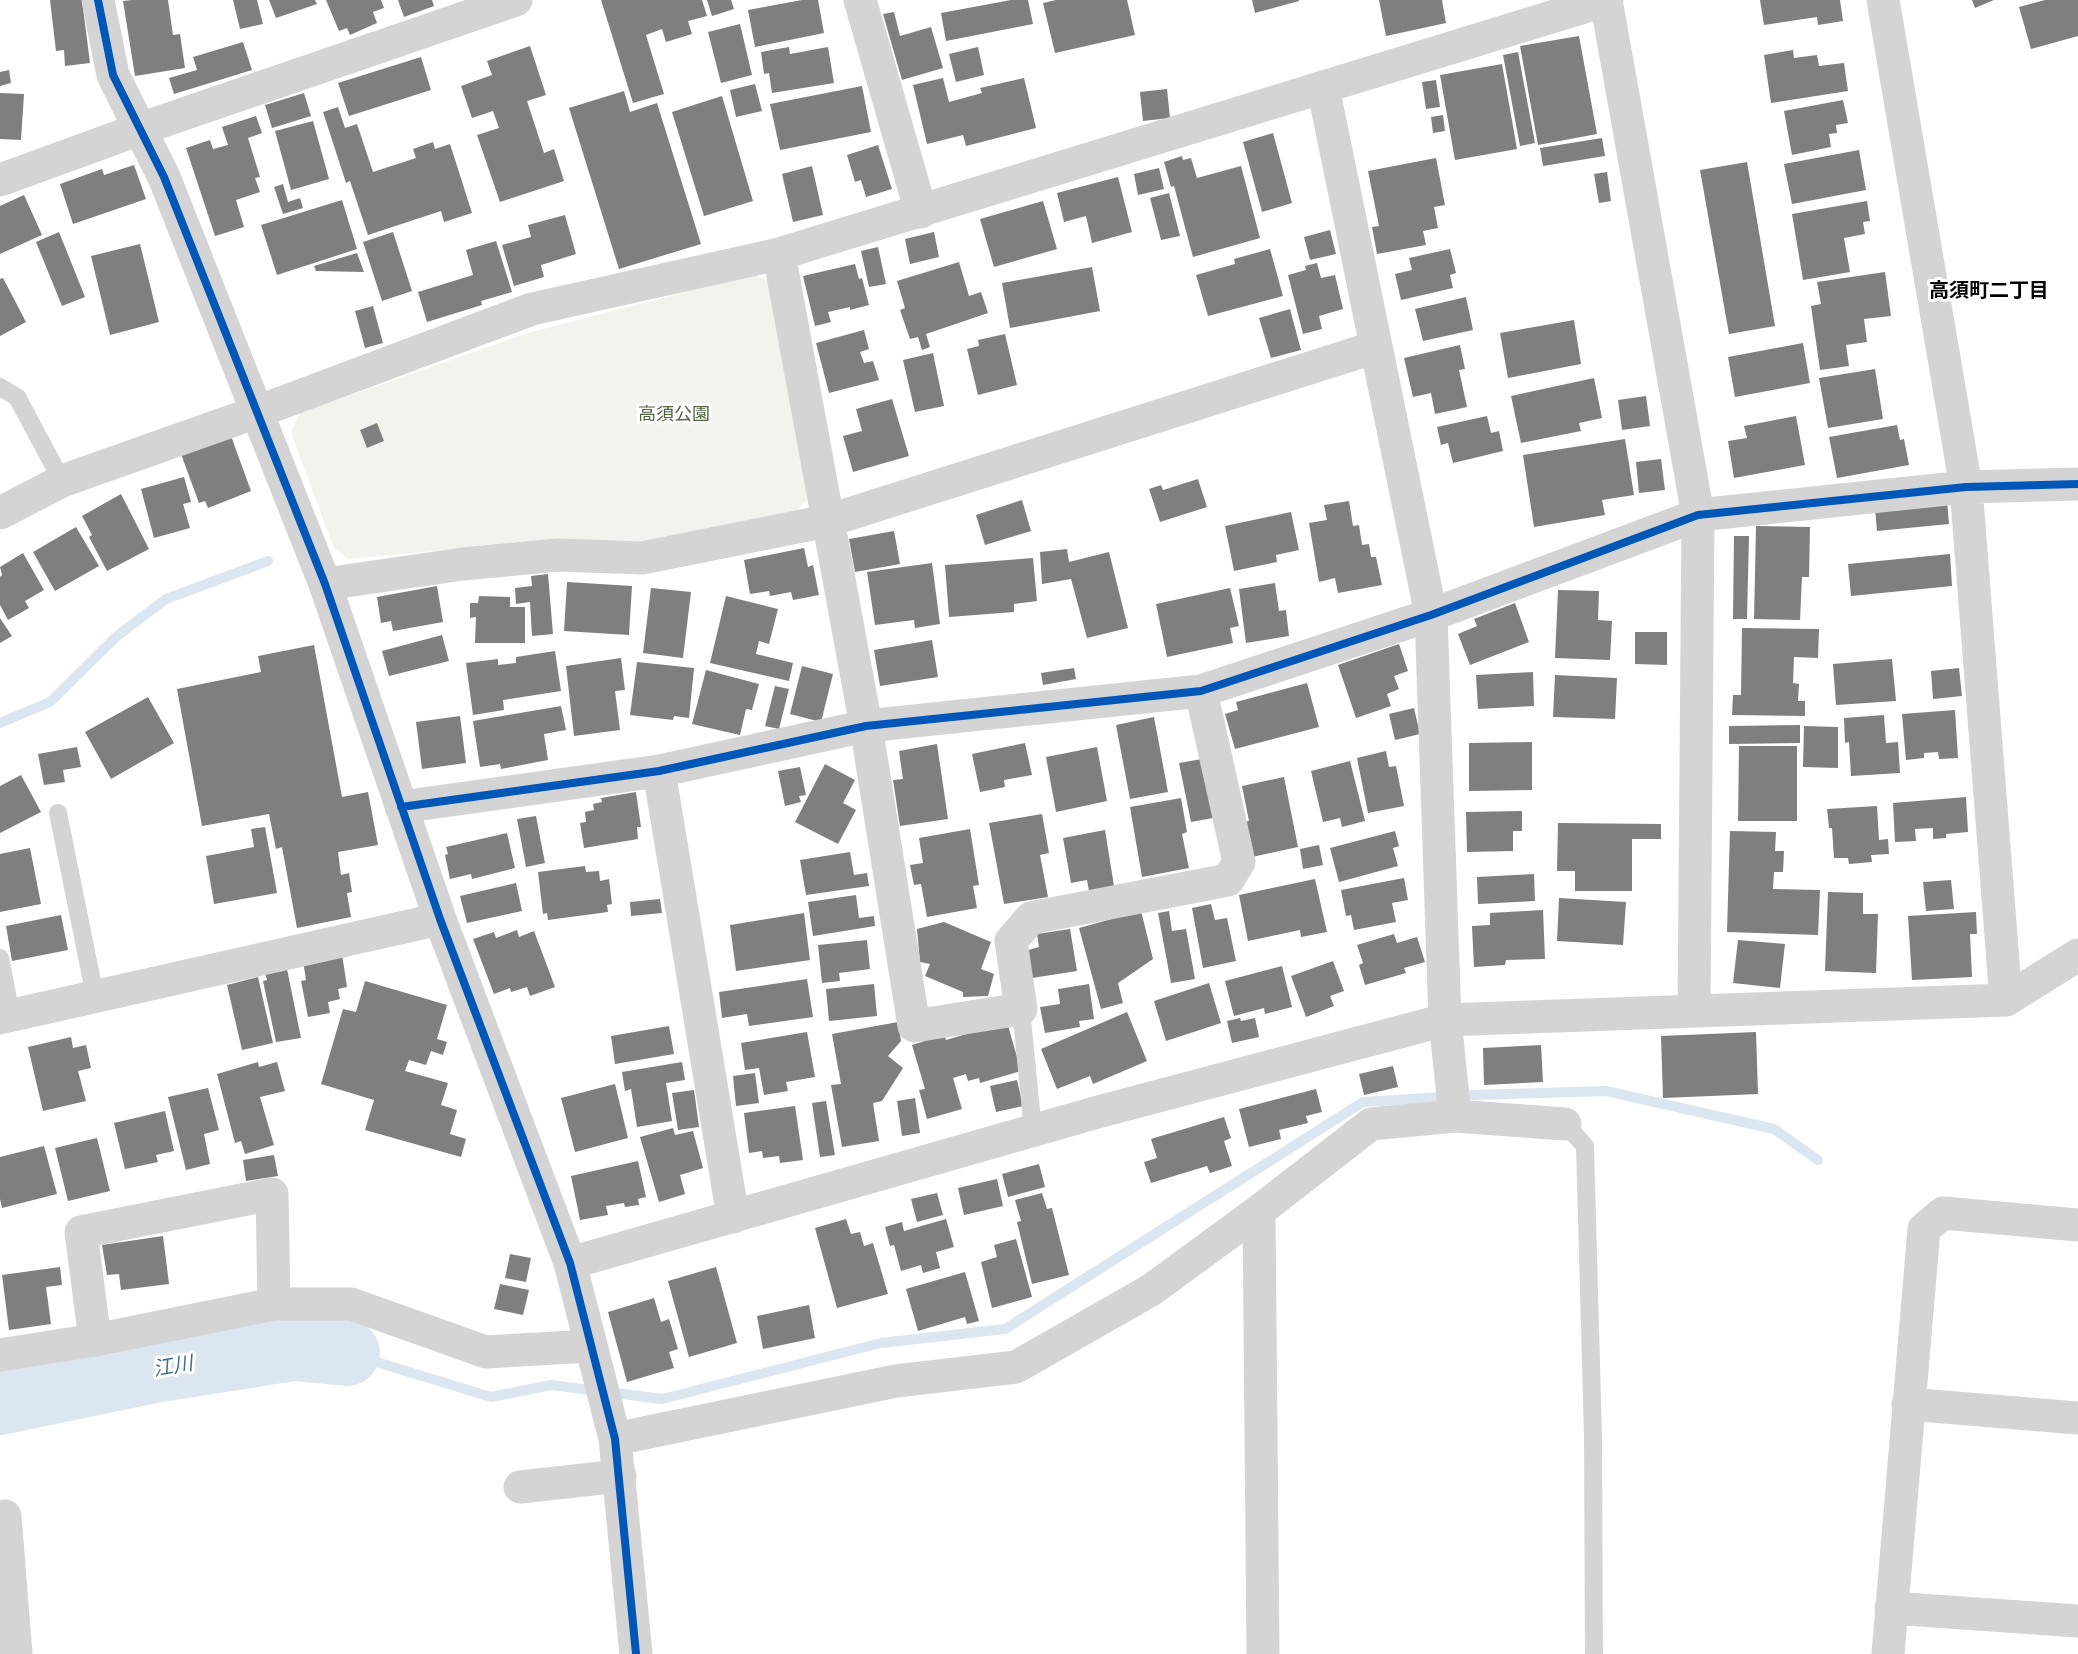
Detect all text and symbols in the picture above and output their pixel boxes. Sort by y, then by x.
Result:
district label: 高須町二丁目 [1929,279,2049,303]
park label: 高須公園 [638,404,710,426]
water label: 江川 [151,1352,195,1382]

